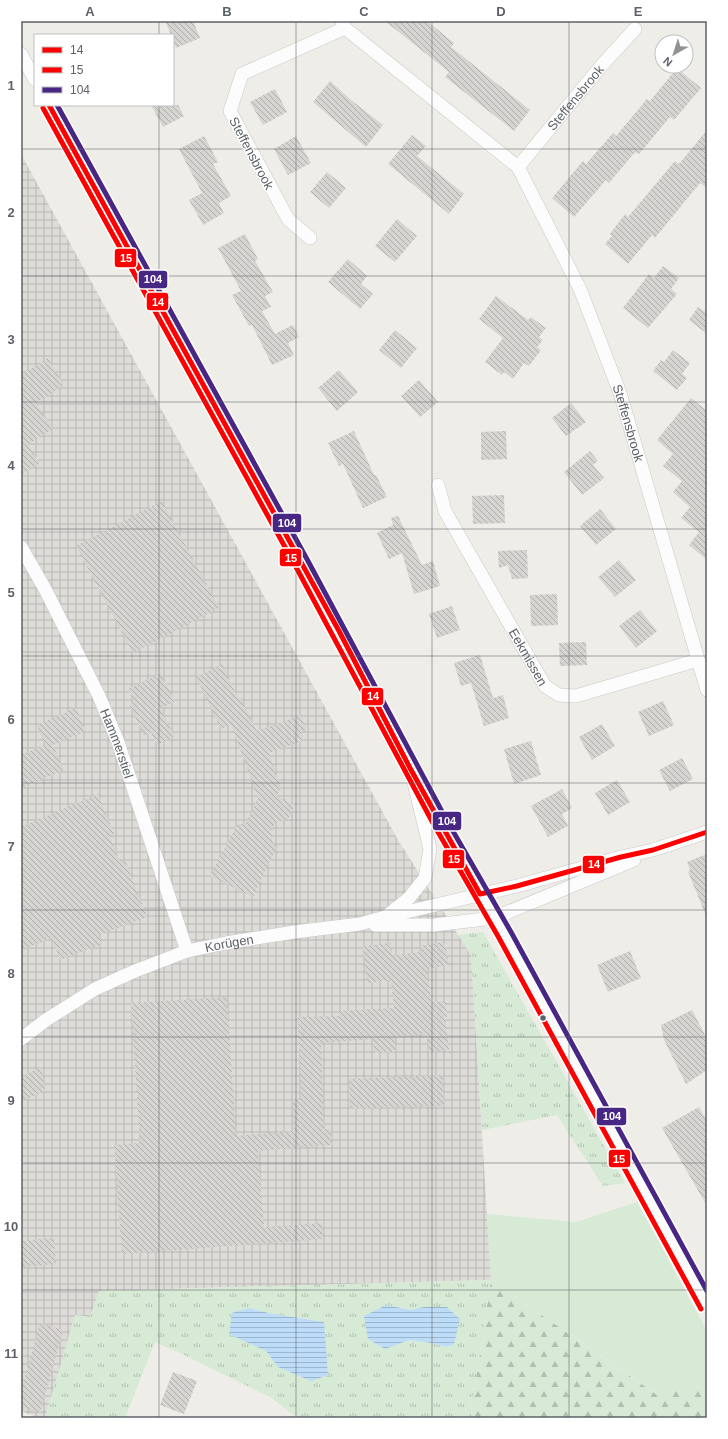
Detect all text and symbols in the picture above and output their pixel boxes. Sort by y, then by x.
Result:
text: A [85,4,95,19]
text: B [222,4,232,19]
text: C [359,4,369,19]
text: D [496,4,506,19]
text: E [634,4,643,19]
legend [34,34,174,106]
north arrow [654,34,694,74]
text: 14 [70,43,84,57]
text: N [661,55,675,69]
street label: Steffensbrook [544,62,607,134]
text: 15 [70,63,84,77]
text: 1 [7,78,15,93]
text: 104 [70,83,90,97]
street label: Steffensbrook [226,114,277,193]
text: 2 [7,205,15,220]
line badge: 15 [114,248,137,268]
text: 15 [120,252,132,264]
line badge: 104 [138,270,168,289]
text: 104 [144,273,163,285]
line badge: 14 [146,292,169,311]
text: 14 [152,296,165,308]
text: 3 [7,332,15,347]
street label: Steffensbrook [609,382,647,464]
text: 4 [7,458,15,473]
line badge: 104 [272,513,302,533]
text: 104 [278,517,297,529]
line badge: 15 [279,548,302,567]
text: 15 [285,552,297,564]
text: 5 [7,585,15,600]
street label: Eekmissen [506,626,550,689]
line badge: 14 [361,687,384,706]
text: 14 [367,690,380,702]
street label: Hammerstiel [97,707,136,780]
text: 6 [7,712,15,727]
line badge: 104 [432,811,462,831]
text: 104 [438,815,457,827]
text: 7 [7,839,15,854]
line badge: 15 [442,849,465,869]
text: 15 [448,853,460,865]
line badge: 14 [582,855,605,874]
text: 14 [588,858,601,870]
street label: Korügen [204,932,255,955]
text: 8 [7,966,15,981]
unlabelled marker [538,1013,548,1023]
text: 9 [7,1093,15,1108]
line badge: 104 [596,1107,627,1126]
text: 104 [603,1110,622,1122]
line badge: 15 [608,1149,631,1168]
text: 15 [613,1153,625,1165]
text: 10 [4,1219,18,1234]
text: 11 [4,1346,18,1361]

